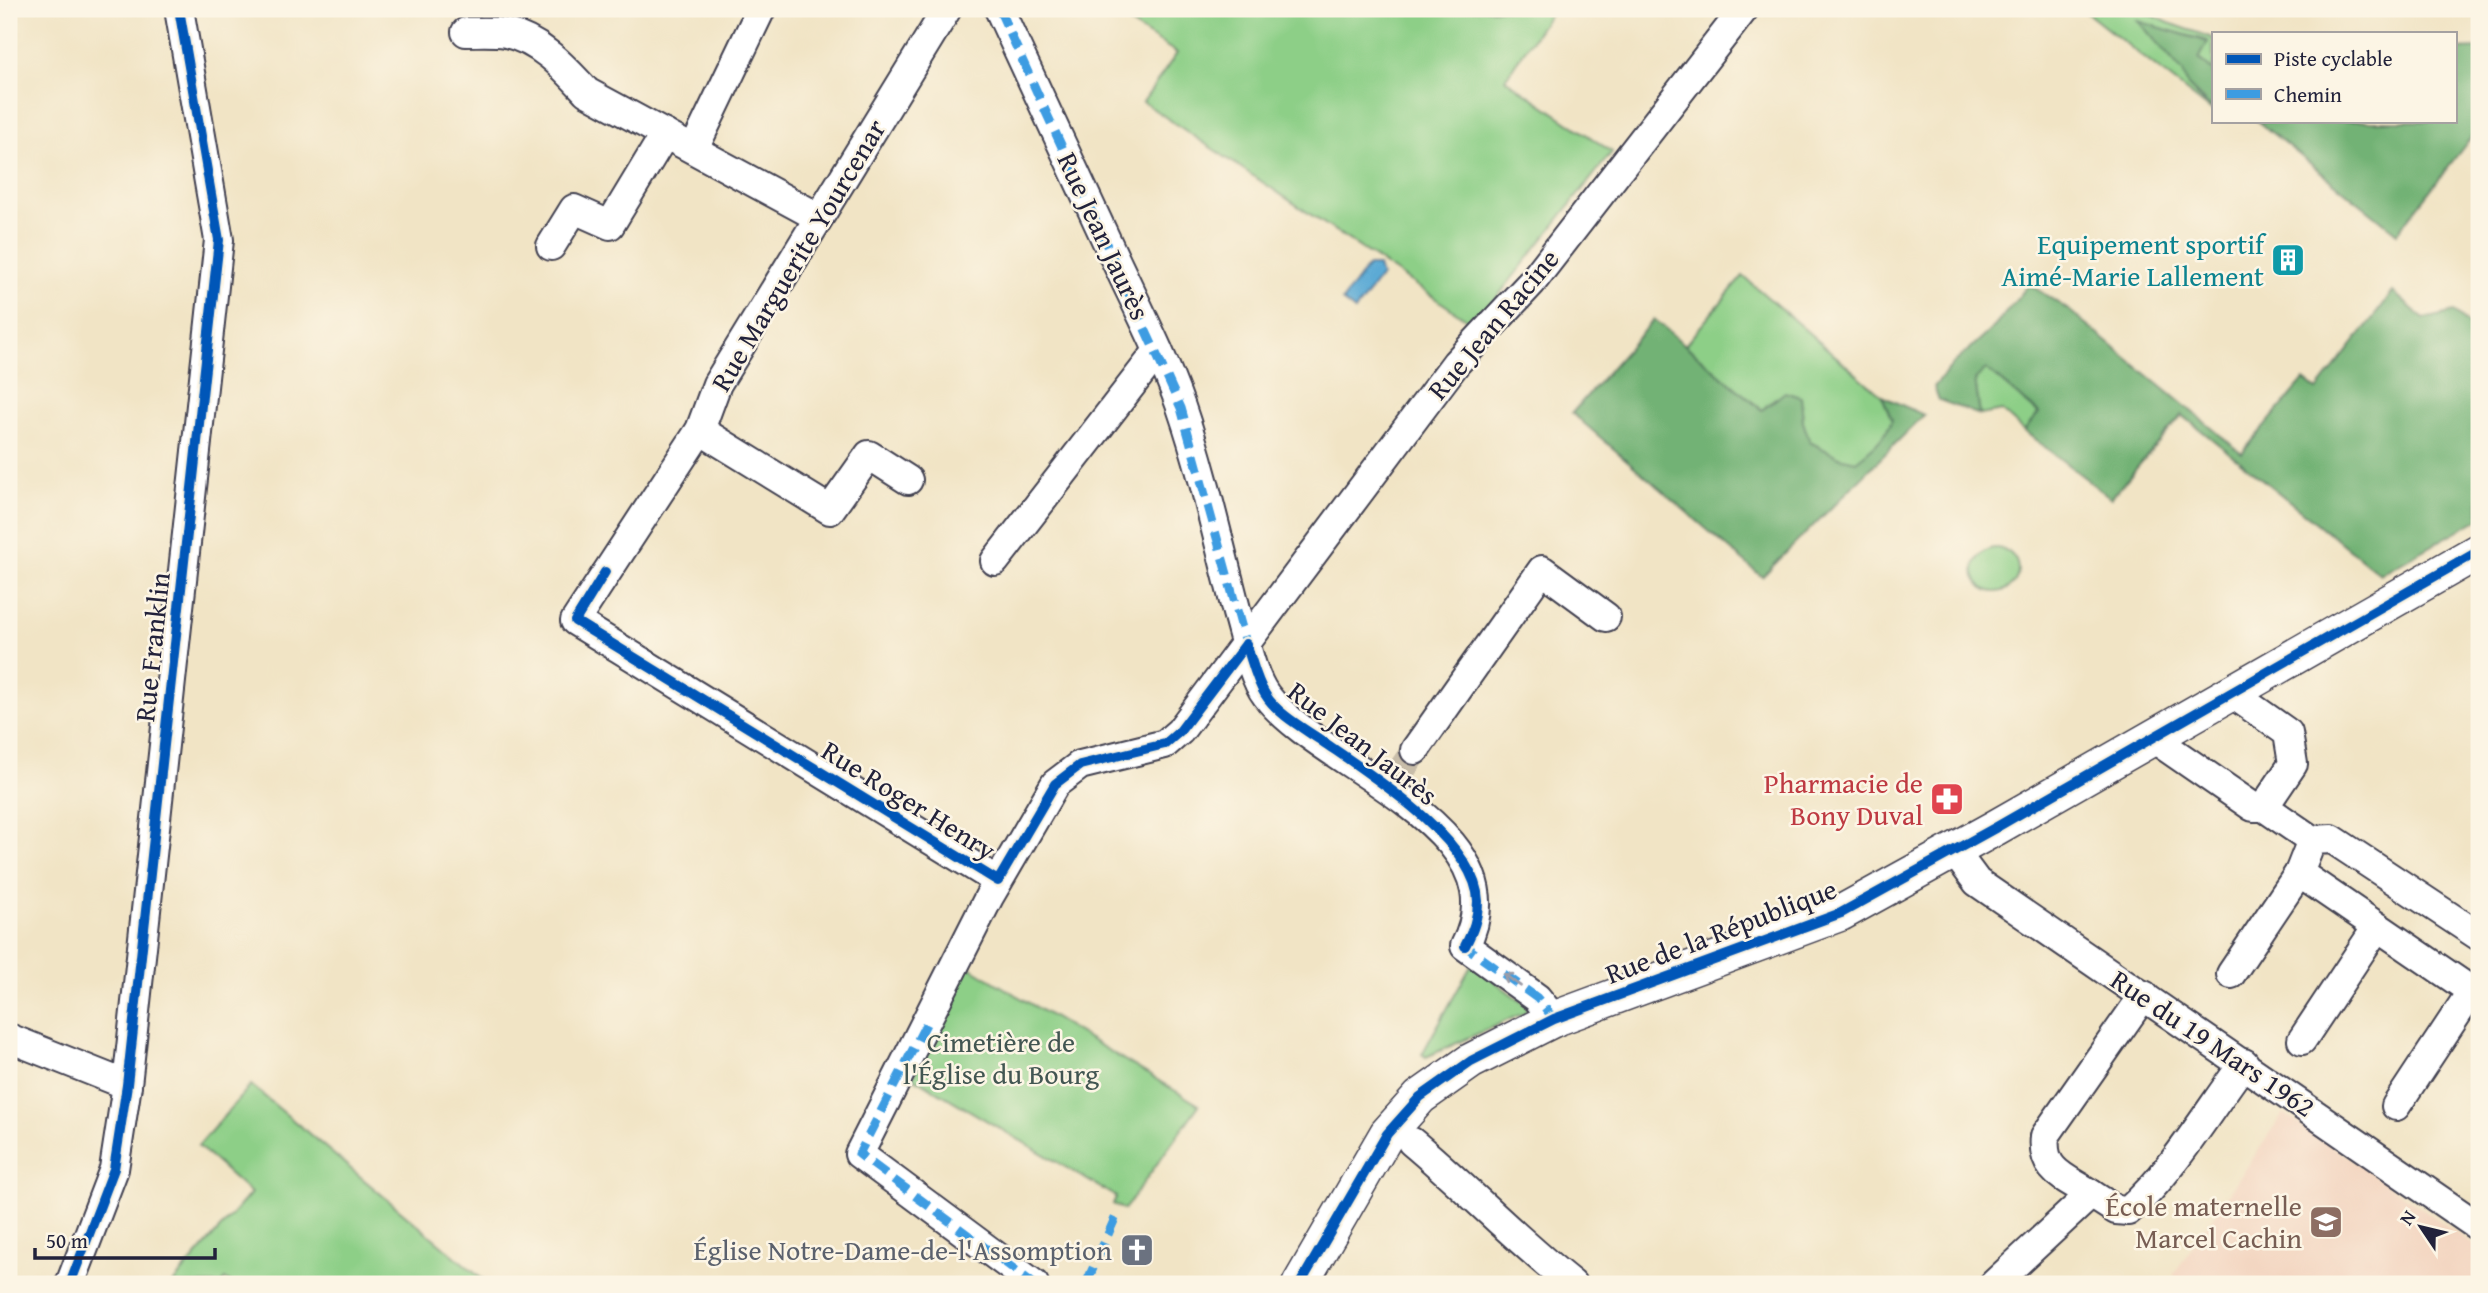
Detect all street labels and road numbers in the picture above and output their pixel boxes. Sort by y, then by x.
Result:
street label: Rue Marguerite Yourcenar [700,111,895,399]
street label: Rue Jean Jaurès [1048,145,1161,326]
street label: Rue Jean Racine [1417,239,1568,408]
street label: Rue Franklin [123,570,180,724]
street label: Rue Jean Jaurès [1280,671,1447,814]
street label: Rue Roger Henry [814,730,1004,870]
street label: Rue de la République [1599,868,1842,994]
street label: Rue du 19 Mars 1962 [2103,959,2324,1126]

